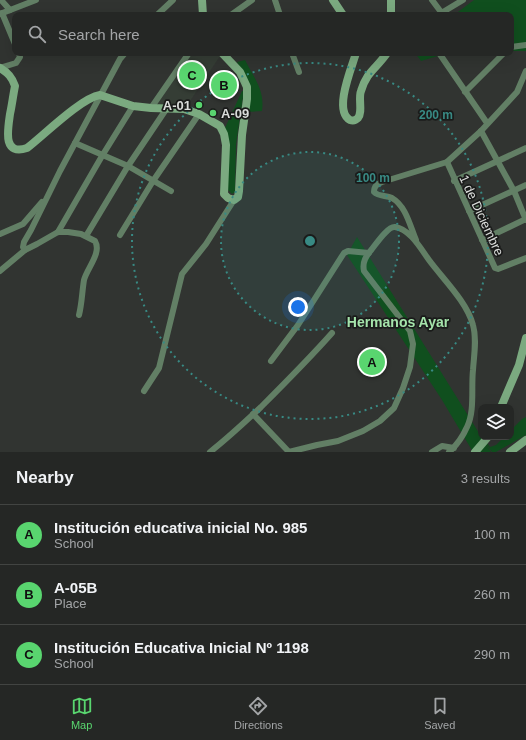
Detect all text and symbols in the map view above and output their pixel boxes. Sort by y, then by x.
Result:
search box [12,12,514,56]
icon: search [26,23,48,45]
text: Search here [58,26,140,43]
pin: C [179,60,205,90]
pin: B [211,70,237,100]
place label: A-01 [163,98,191,113]
marker: A-01 [194,100,204,110]
place label: A-09 [221,106,249,121]
marker: A-09 [208,108,218,118]
text: 200 m [419,108,453,122]
text: 100 m [356,171,390,185]
street label: 1 de Diciembre [456,172,507,258]
centre of rings [303,234,317,248]
your location [288,297,308,317]
district label: Hermanos Ayar [347,314,450,330]
pin: A [359,347,385,377]
map controls [478,404,514,440]
button: layers [478,404,514,440]
text: Nearby [16,468,74,487]
text: 3 results [461,471,510,486]
text: Institución educativa inicial No. 985 [54,519,307,536]
text: A [24,527,34,542]
text: 100 m [474,527,510,542]
text: School [54,536,94,551]
text: A-05B [54,579,97,596]
text: B [24,587,34,602]
text: 260 m [474,587,510,602]
text: Place [54,596,87,611]
text: Institución Educativa Inicial Nº 1198 [54,639,309,656]
text: C [24,647,34,662]
text: 290 m [474,647,510,662]
text: School [54,656,94,671]
tab: Map [71,695,93,731]
tab: Directions [234,695,283,731]
tab: Saved [424,695,455,731]

